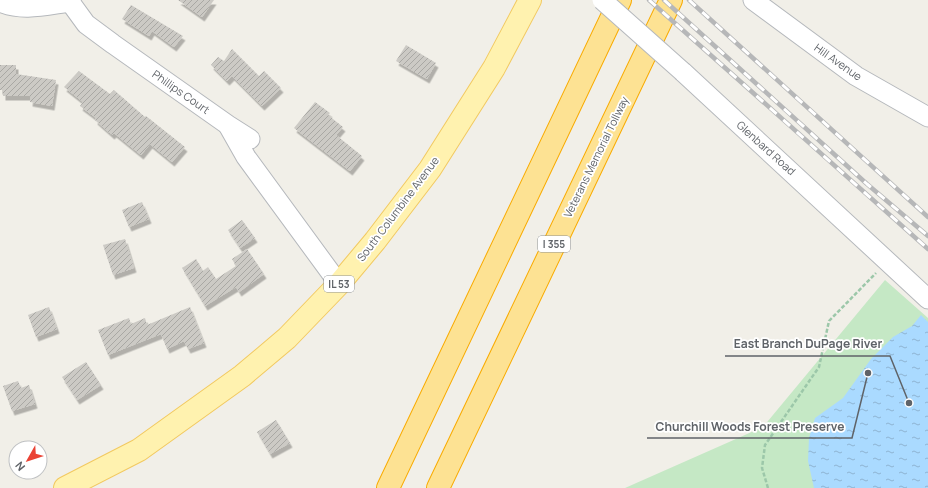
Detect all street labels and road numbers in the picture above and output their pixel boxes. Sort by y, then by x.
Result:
street label: Hill Avenue [811,40,866,84]
street label: Phillips Court [149,66,213,117]
street label: Veterans Memorial Tollway [560,93,632,220]
street label: Glenbard Road [734,117,799,178]
street label: South Columbine Avenue [353,153,442,264]
road number: I 355 [538,236,570,252]
road number: IL 53 [324,276,354,292]

